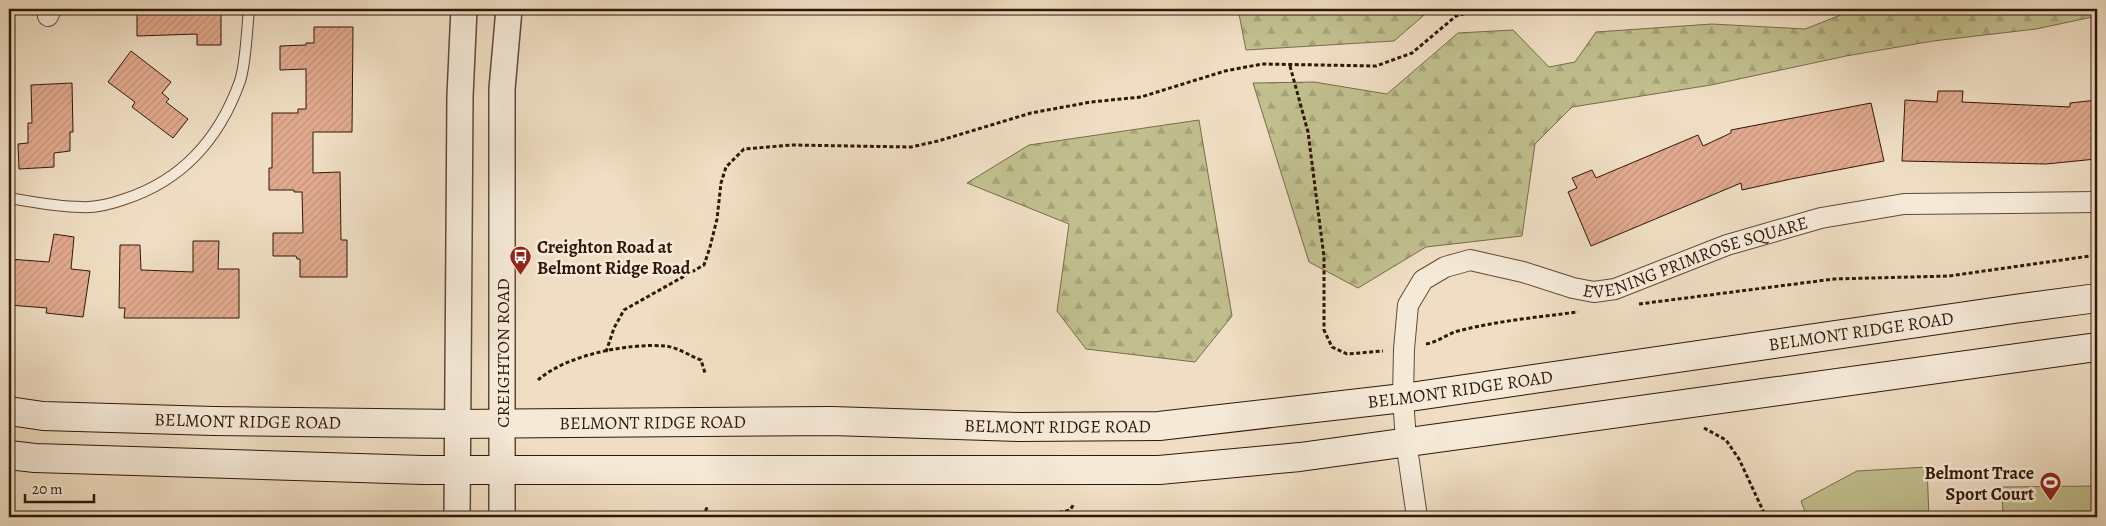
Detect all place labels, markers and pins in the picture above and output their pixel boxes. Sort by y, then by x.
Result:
place label: Creighton Road at Belmont Ridge Road [537,235,691,280]
bus stop icon: Creighton Road at Belmont Ridge Road [509,245,533,276]
place label: Belmont Trace Sport Court [1925,461,2034,506]
sports icon: Belmont Trace Sport Court [2038,471,2062,502]

